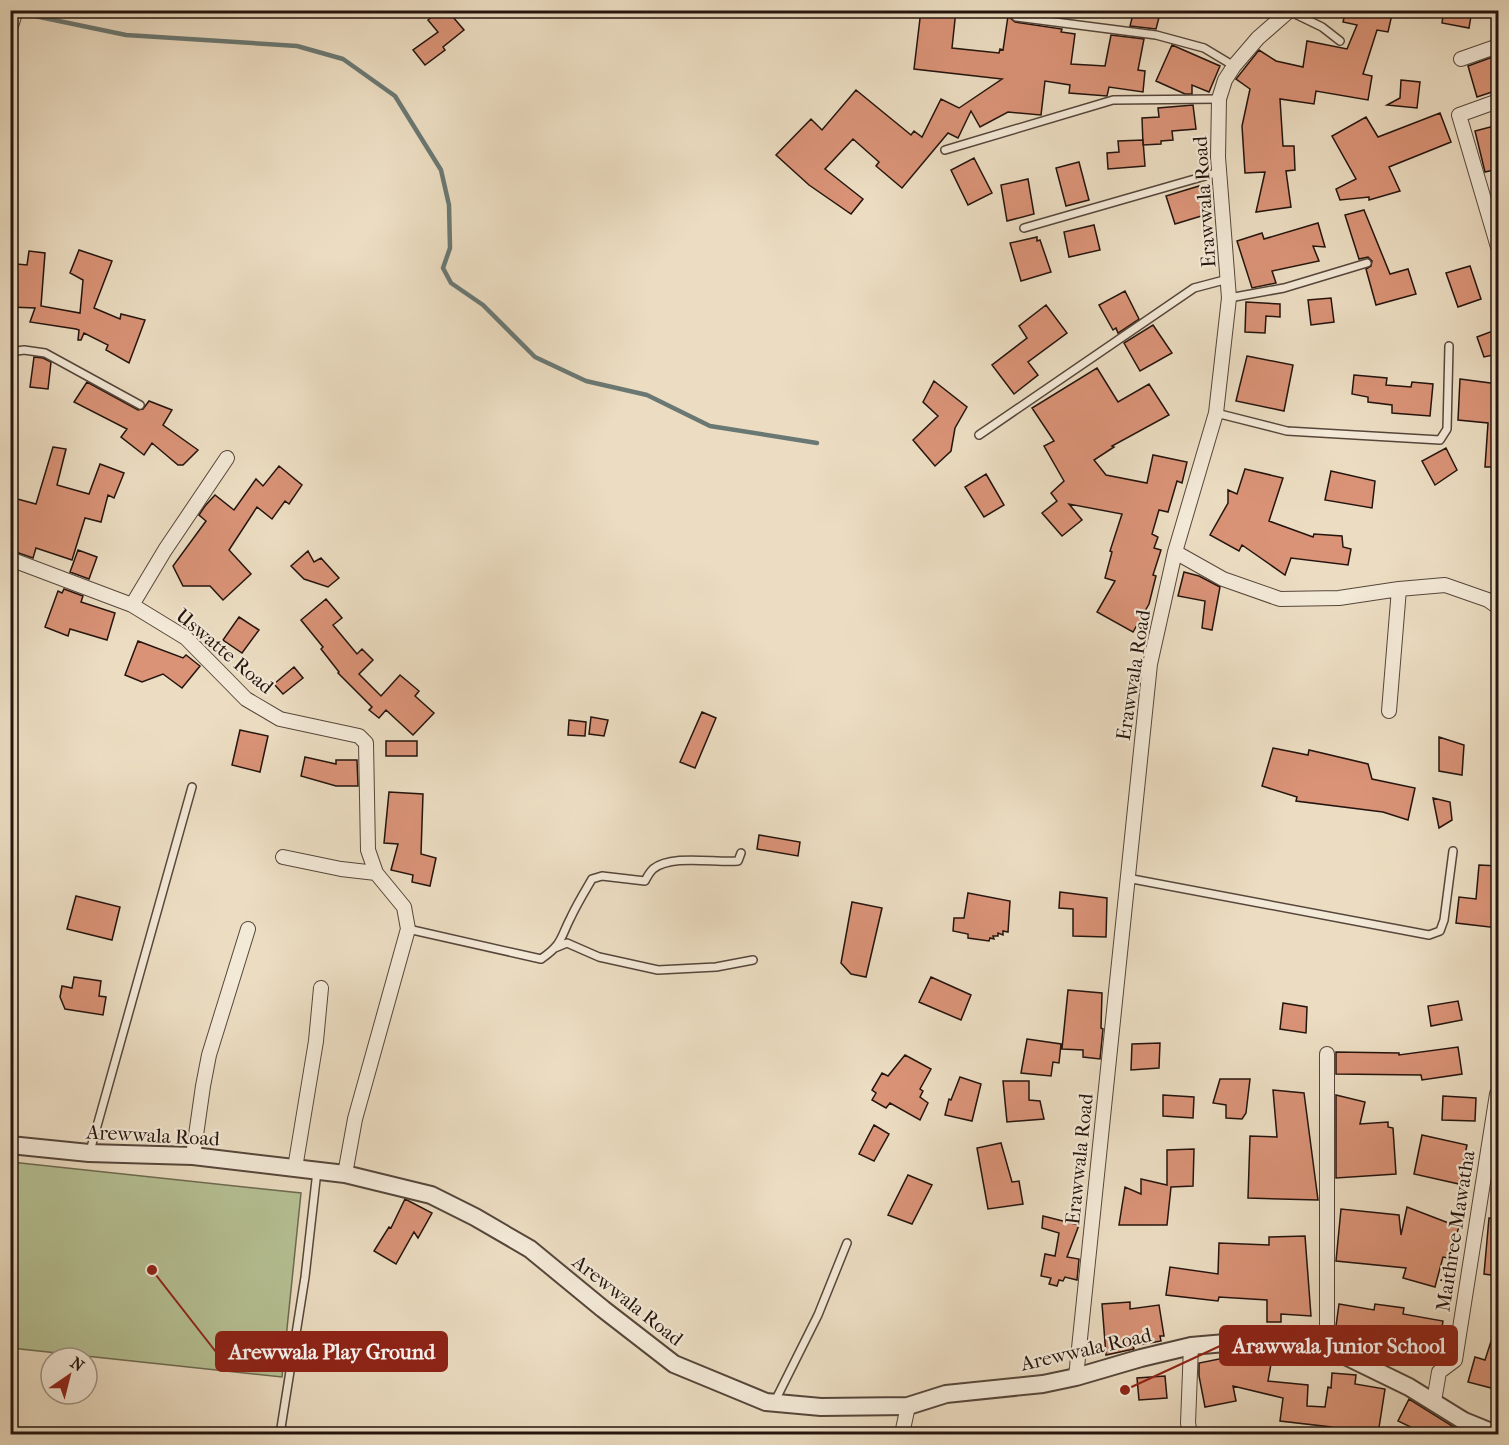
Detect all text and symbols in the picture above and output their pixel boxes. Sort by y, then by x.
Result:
street label: Erawwala Road [1188,134,1221,269]
street label: Uswatte Road [171,604,279,699]
street label: Erawwala Road [1112,607,1155,742]
street label: Erawwala Road [1061,1091,1098,1226]
street label: Arewwala Road [85,1120,221,1151]
street label: Maithree Mawatha [1431,1148,1480,1313]
street label: Arewwala Road [567,1250,688,1351]
street label: Arewwala Road [1018,1323,1155,1376]
callout: Arawwala Junior School [1220,1326,1457,1365]
callout: Arewwala Play Ground [216,1332,447,1371]
text: Arawwala Junior School [1231,1334,1446,1358]
text: Arewwala Play Ground [227,1340,436,1364]
north arrow [39,1346,99,1406]
text: N [67,1353,88,1376]

